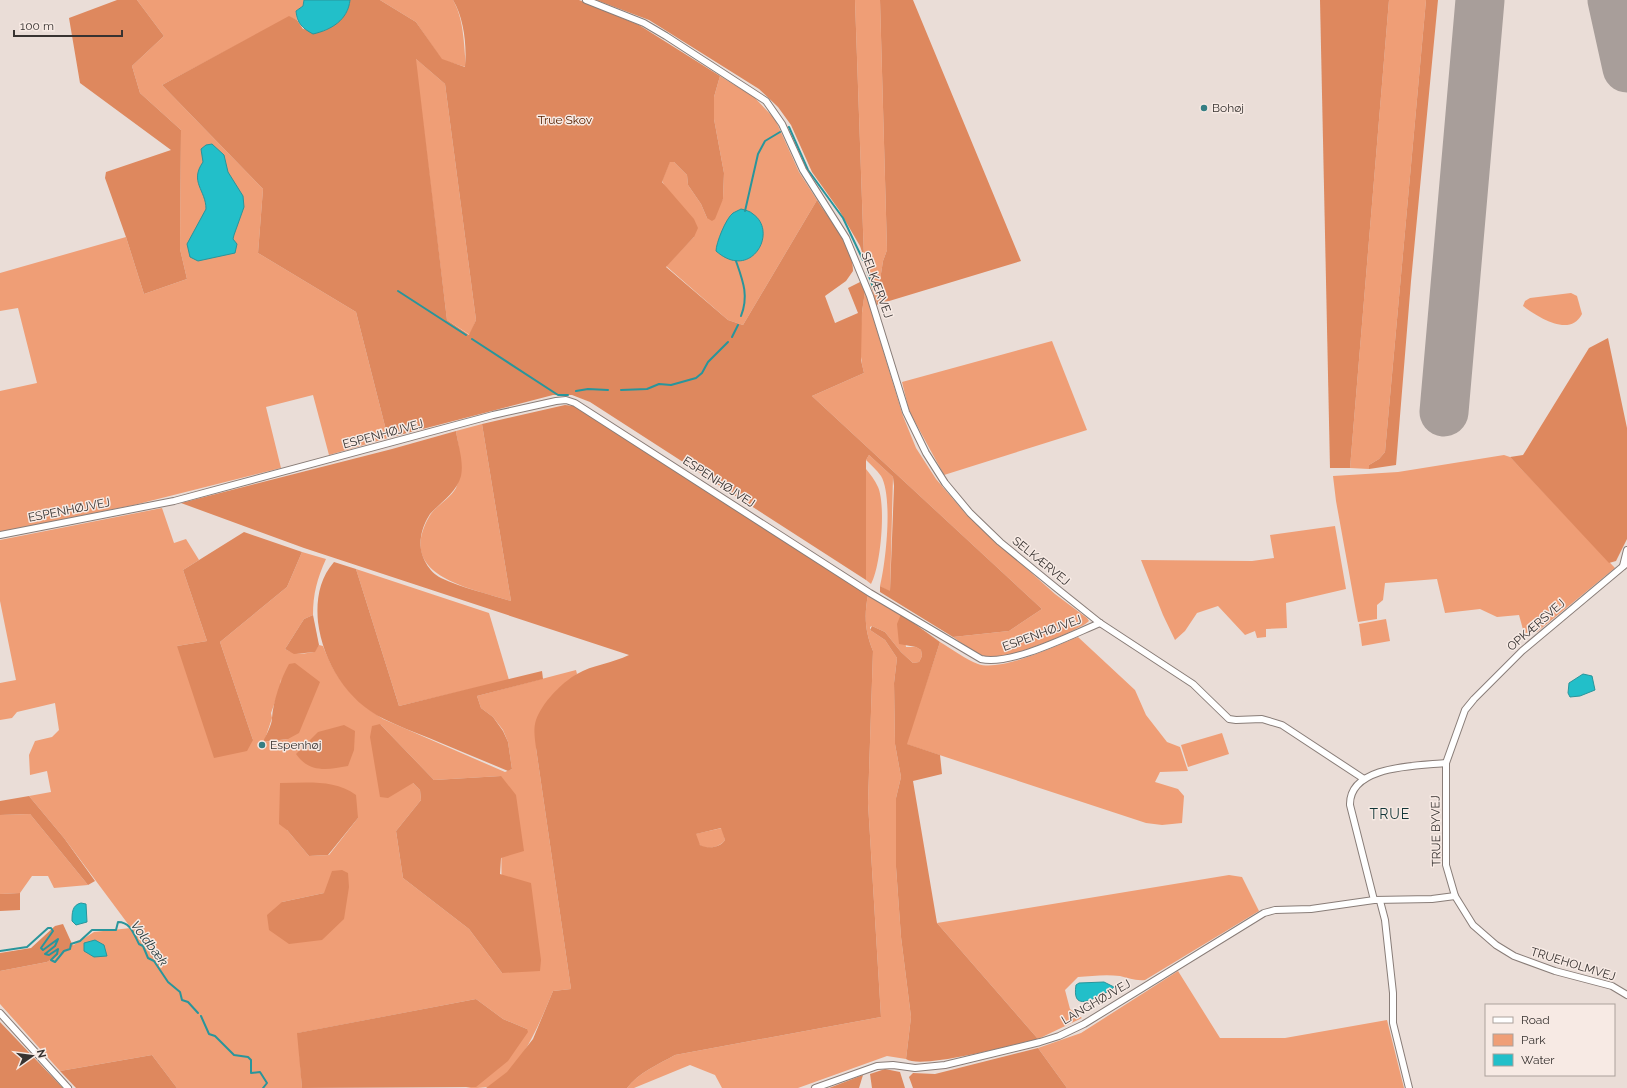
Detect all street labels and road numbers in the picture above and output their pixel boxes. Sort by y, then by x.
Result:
street label: SELKÆRVEJ [859,250,895,320]
street label: ESPENHØJVEJ [341,416,425,452]
street label: ESPENHØJVEJ [680,453,758,511]
street label: ESPENHØJVEJ [27,495,111,525]
street label: SELKÆRVEJ [1010,534,1072,588]
street label: OPKÆRSVEJ [1504,596,1568,654]
street label: ESPENHØJVEJ [1001,612,1083,654]
street label: TRUE BYVEJ [1428,795,1444,867]
street label: TRUEHOLMVEJ [1529,944,1617,984]
street label: LANGHØJVEJ [1059,977,1133,1027]

